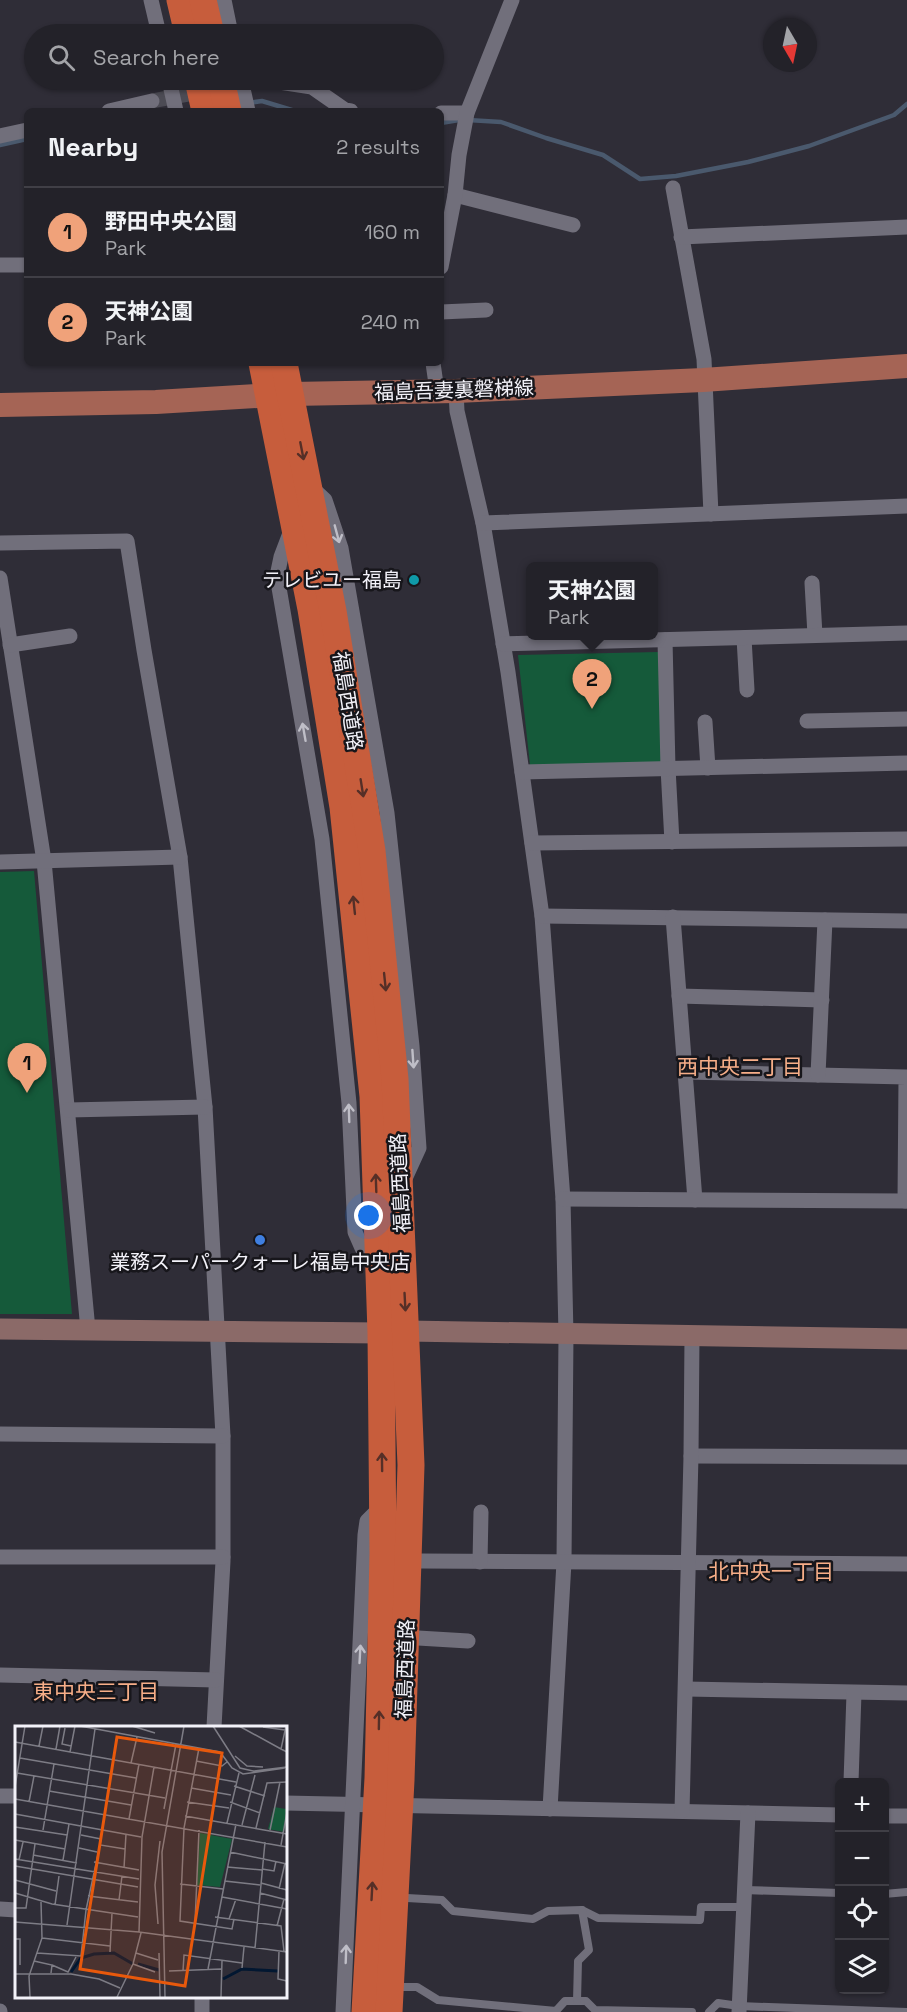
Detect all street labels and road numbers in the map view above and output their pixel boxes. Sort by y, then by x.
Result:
street label: 福島吾妻裏磐梯線 [374,374,534,406]
street label: 福島西道路 [327,650,369,752]
street label: 福島西道路 [384,1132,416,1234]
street label: 福島西道路 [390,1619,420,1719]

